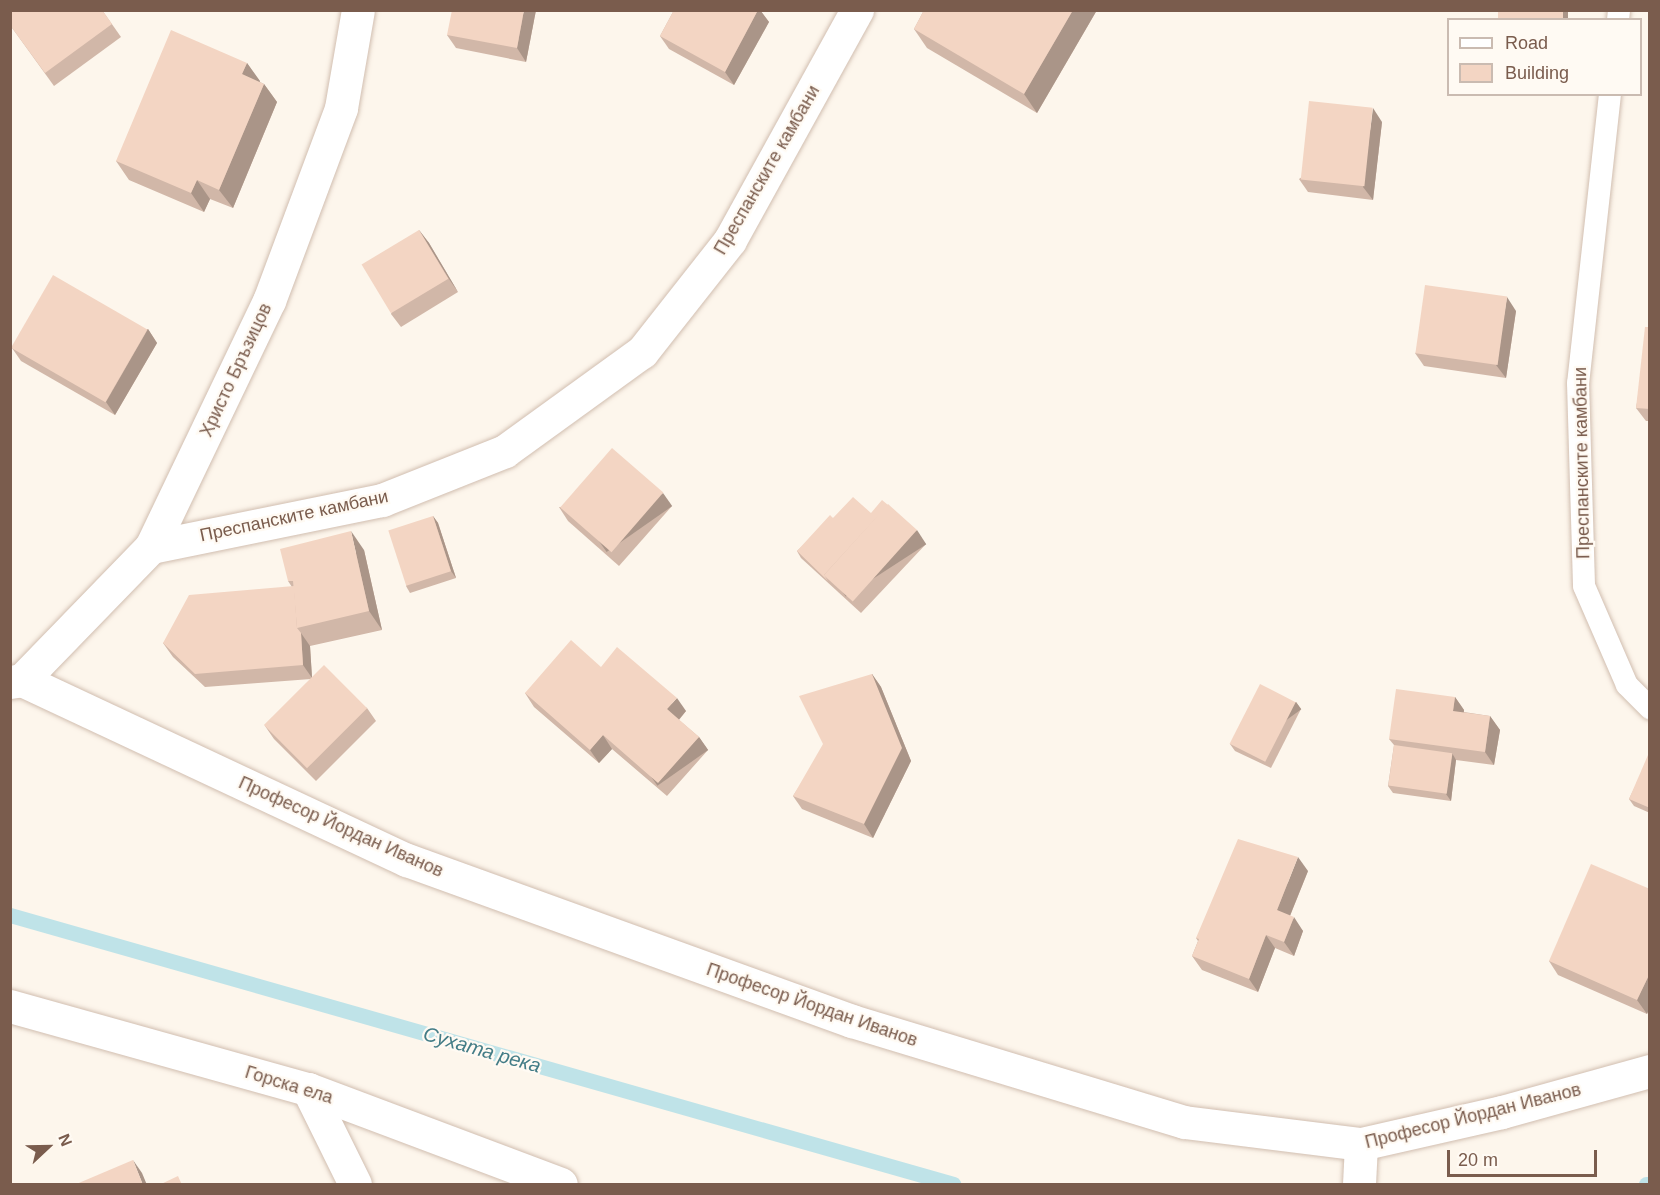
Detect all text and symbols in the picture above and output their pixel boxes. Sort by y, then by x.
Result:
legend [1447,18,1642,96]
text: Road [1505,33,1548,53]
text: Building [1505,63,1569,83]
street label: Преспанските камбани [710,81,824,259]
street label: Христо Бръзицов [196,300,276,440]
street label: Преспанските камбани [1570,367,1594,559]
street label: Преспанските камбани [198,485,390,547]
street label: Професор Йордан Иванов [235,772,447,882]
street label: Професор Йордан Иванов [704,959,920,1051]
water label: Сухата река [421,1022,543,1078]
street label: Горска ела [242,1061,336,1109]
street label: Професор Йордан Иванов [1363,1079,1583,1153]
north arrow [18,1117,78,1177]
text: N [55,1132,75,1149]
scale bar [1450,1138,1600,1176]
text: 20 m [1458,1150,1498,1170]

